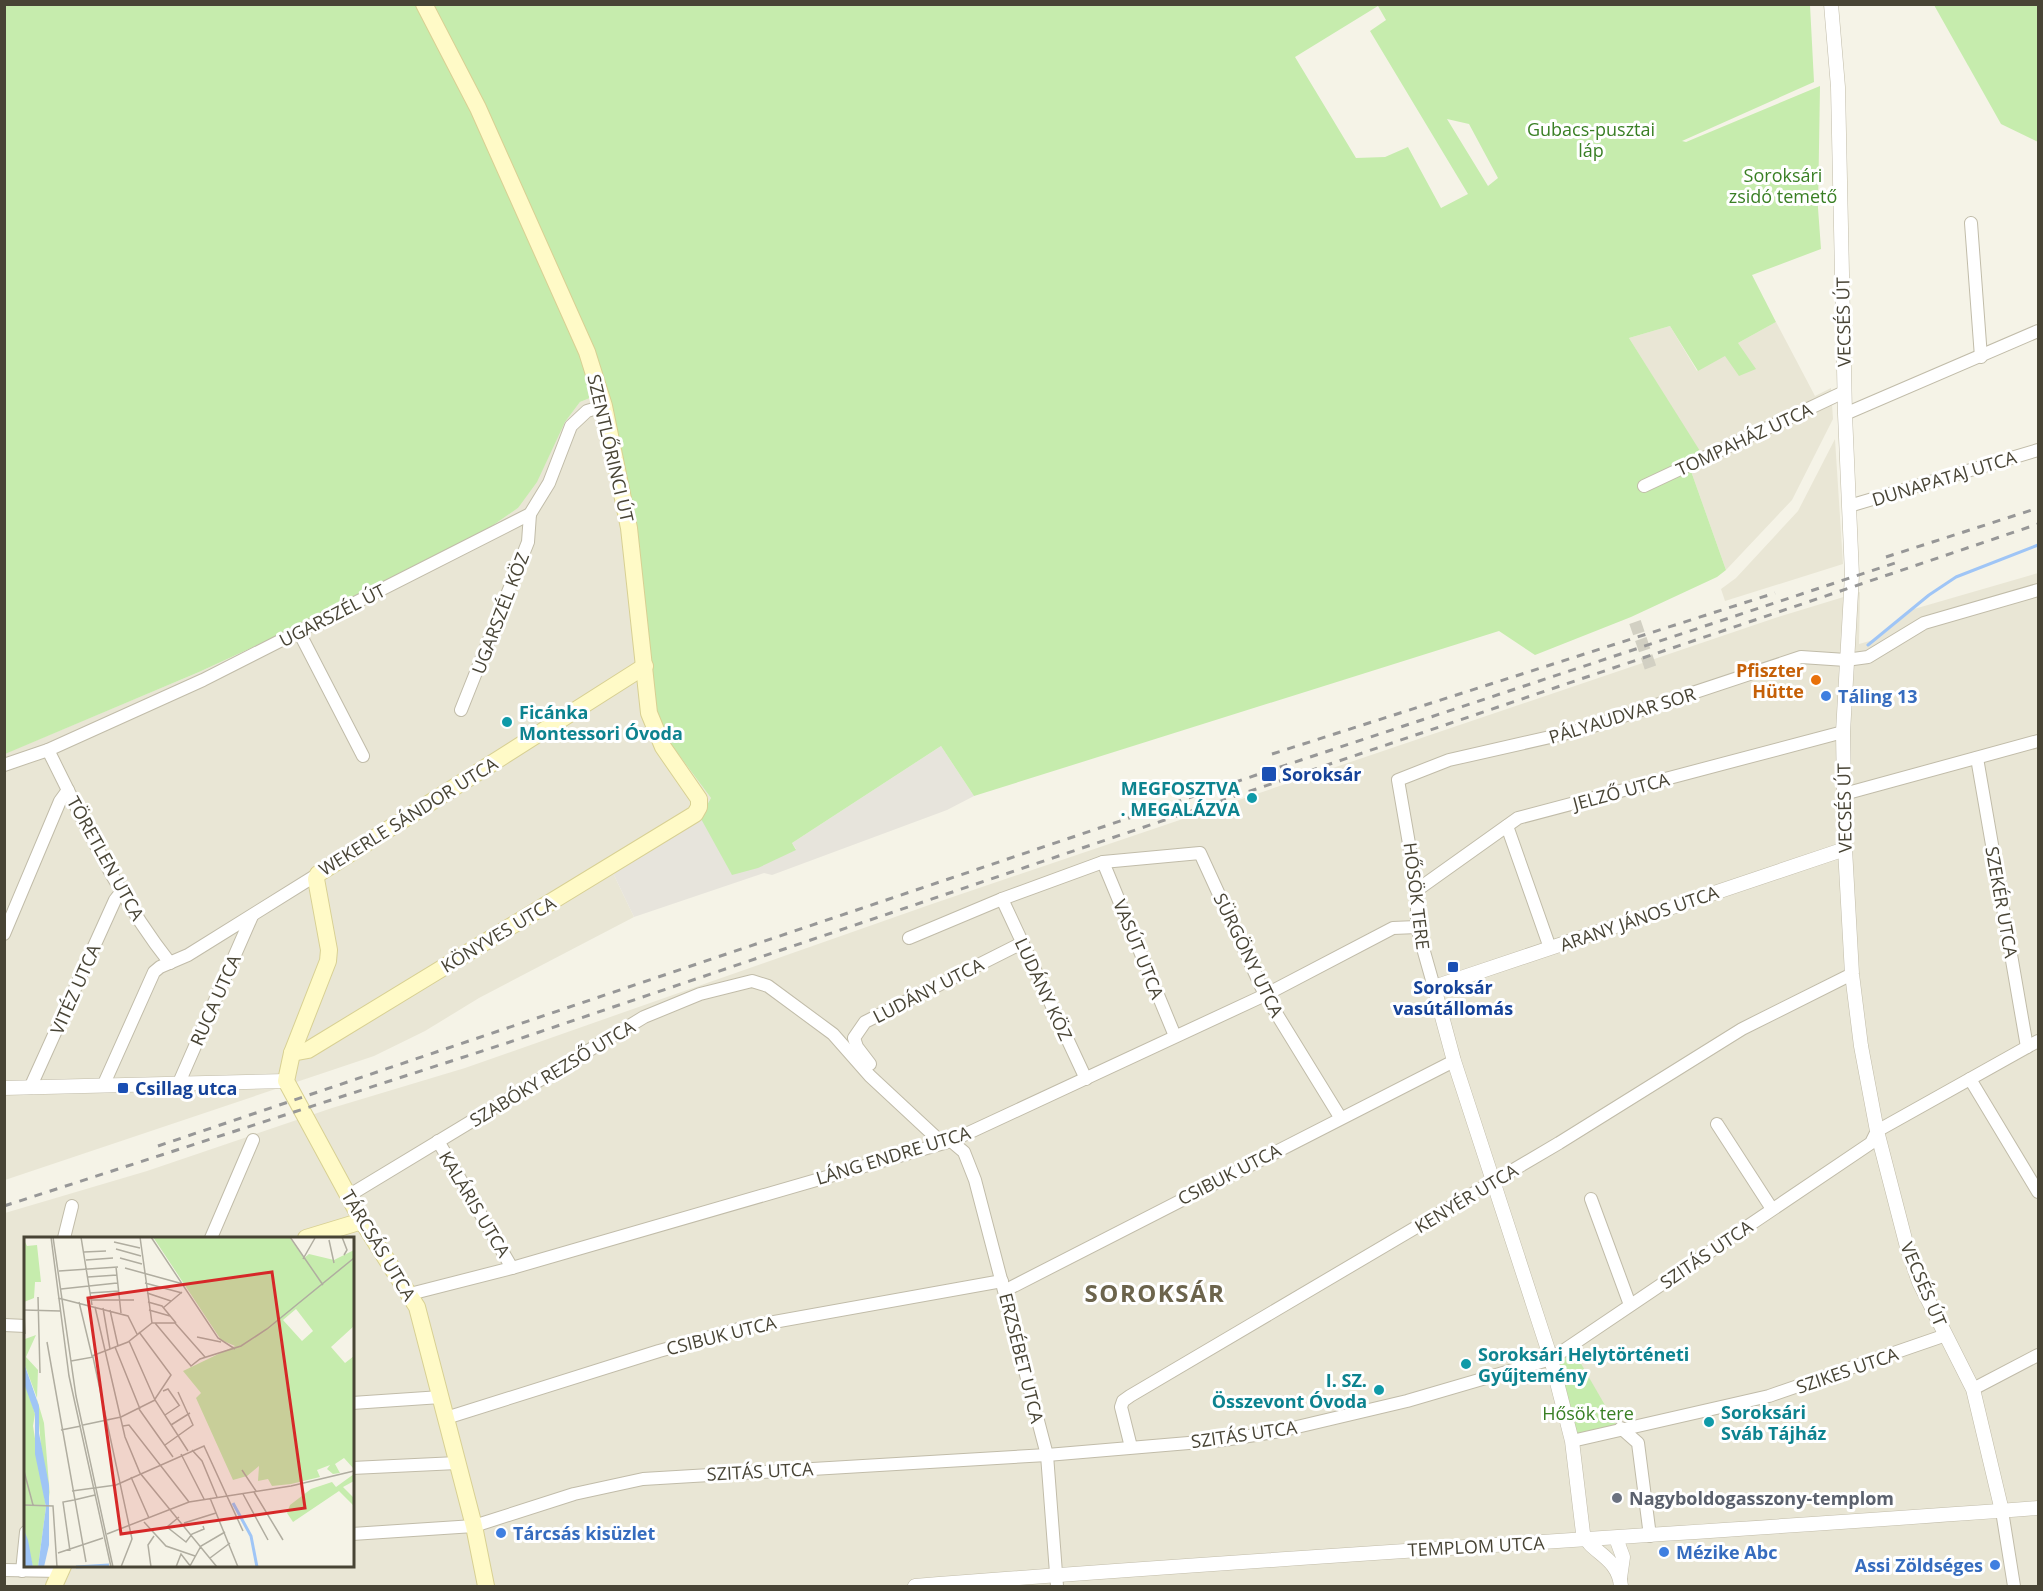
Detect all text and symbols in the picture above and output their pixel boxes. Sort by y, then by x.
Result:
park label: Gubacs-pusztai láp [1527,117,1655,162]
park label: Soroksári zsidó temető [1729,163,1837,208]
street label: VECSÉS ÚT [1830,277,1856,367]
street label: SZENTLŐRINCI ÚT [582,372,640,524]
street label: TOMPAHÁZ UTCA [1672,397,1817,481]
street label: DUNAPATAJ UTCA [1869,444,2020,511]
street label: UGARSZÉL KÖZ [466,549,534,677]
street label: UGARSZÉL ÚT [275,578,389,652]
place label: Pfiszter Hütte [1736,658,1804,703]
marker: Pfiszter Hütte [1809,673,1823,687]
street label: PÁLYAUDVAR SOR [1546,681,1698,749]
place label: Táling 13 [1838,684,1918,708]
marker: Táling 13 [1819,689,1833,703]
place label: Ficánka Montessori Óvoda [519,700,683,745]
marker: Ficánka Montessori Óvoda [500,715,514,729]
street label: WEKERLE SÁNDOR UTCA [314,751,502,881]
place label: Soroksár [1282,762,1362,786]
street label: VECSÉS ÚT [1831,763,1857,853]
marker: Soroksár [1260,765,1278,783]
street label: JELZŐ UTCA [1568,766,1672,816]
place label: MEGFOSZTVA . MEGALÁZVA [1121,776,1241,821]
marker: MEGFOSZTVA . MEGALÁZVA [1245,791,1259,805]
street label: TÖRETLEN UTCA [62,792,150,925]
street label: HŐSÖK TERE [1399,841,1435,951]
street label: SZEKÉR UTCA [1980,844,2024,960]
street label: ARANY JÁNOS UTCA [1556,879,1722,956]
street label: SÜRGÖNY UTCA [1209,889,1290,1022]
street label: KÖNYVES UTCA [436,890,560,978]
street label: VASÚT UTCA [1108,896,1170,1003]
street label: LUDÁNY KÖZ [1010,934,1078,1044]
street label: VITÉZ UTCA [44,940,106,1038]
street label: RUCA UTCA [184,950,246,1049]
street label: LUDÁNY UTCA [869,952,988,1028]
marker: Soroksár vasútállomás [1446,960,1460,974]
place label: Soroksár vasútállomás [1393,975,1513,1020]
street label: SZABÓKY REZSŐ UTCA [465,1014,640,1132]
place label: Csillag utca [135,1076,237,1100]
marker: Csillag utca [116,1081,130,1095]
street label: LÁNG ENDRE UTCA [813,1120,974,1190]
street label: CSIBUK UTCA [1173,1138,1285,1210]
street label: KALÁRIS UTCA [434,1147,516,1262]
street label: KENYÉR UTCA [1410,1157,1523,1238]
street label: TÁRCSÁS UTCA [336,1185,422,1305]
street label: SZITÁS UTCA [1655,1214,1757,1294]
inset map [24,1237,354,1567]
street label: VECSÉS ÚT [1895,1238,1953,1330]
district label: SOROKSÁR [1085,1276,1225,1309]
street label: ERZSÉBET UTCA [994,1290,1050,1426]
street label: CSIBUK UTCA [664,1310,779,1360]
street label: SZIKES UTCA [1793,1341,1902,1399]
place label: Soroksári Helytörténeti Gyűjtemény [1478,1342,1689,1387]
marker: Soroksári Helytörténeti Gyűjtemény [1459,1357,1473,1371]
place label: I. SZ. Összevont Óvoda [1212,1368,1367,1413]
marker: I. SZ. Összevont Óvoda [1372,1383,1386,1397]
place label: Soroksári Sváb Tájház [1721,1400,1827,1445]
park label: Hősök tere [1542,1401,1634,1425]
street label: SZITÁS UTCA [1189,1415,1299,1453]
marker: Soroksári Sváb Tájház [1702,1415,1716,1429]
street label: SZITÁS UTCA [706,1456,815,1486]
place label: Nagyboldogasszony-templom [1629,1486,1894,1510]
marker: Nagyboldogasszony-templom [1610,1491,1624,1505]
place label: Tárcsás kisüzlet [513,1521,656,1545]
marker: Tárcsás kisüzlet [494,1526,508,1540]
street label: TEMPLOM UTCA [1407,1530,1546,1562]
place label: Mézike Abc [1676,1540,1777,1564]
marker: Mézike Abc [1657,1545,1671,1559]
place label: Assi Zöldséges [1855,1553,1983,1577]
marker: Assi Zöldséges [1988,1558,2002,1572]

